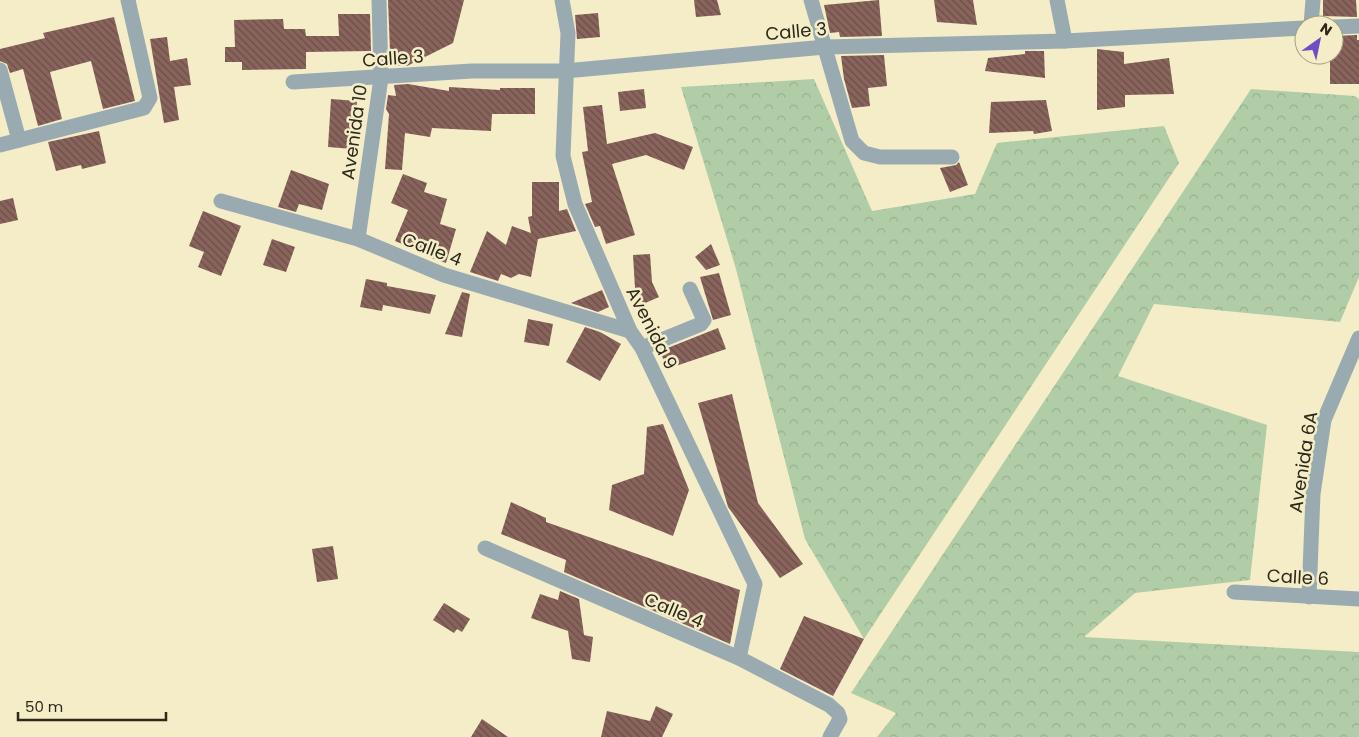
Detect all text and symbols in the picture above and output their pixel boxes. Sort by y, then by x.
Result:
north arrow [1294,15,1344,65]
street label: Calle 3 [764,16,828,46]
text: N [1316,18,1336,40]
street label: Calle 3 [361,43,425,73]
street label: Avenida 10 [335,83,373,181]
street label: Calle 4 [398,226,466,272]
street label: Avenida 9 [620,282,684,374]
street label: Avenida 6A [1283,410,1323,514]
street label: Calle 6 [1266,563,1330,591]
street label: Calle 4 [640,586,708,634]
scale bar [18,690,165,722]
text: 50 m [25,696,63,717]

